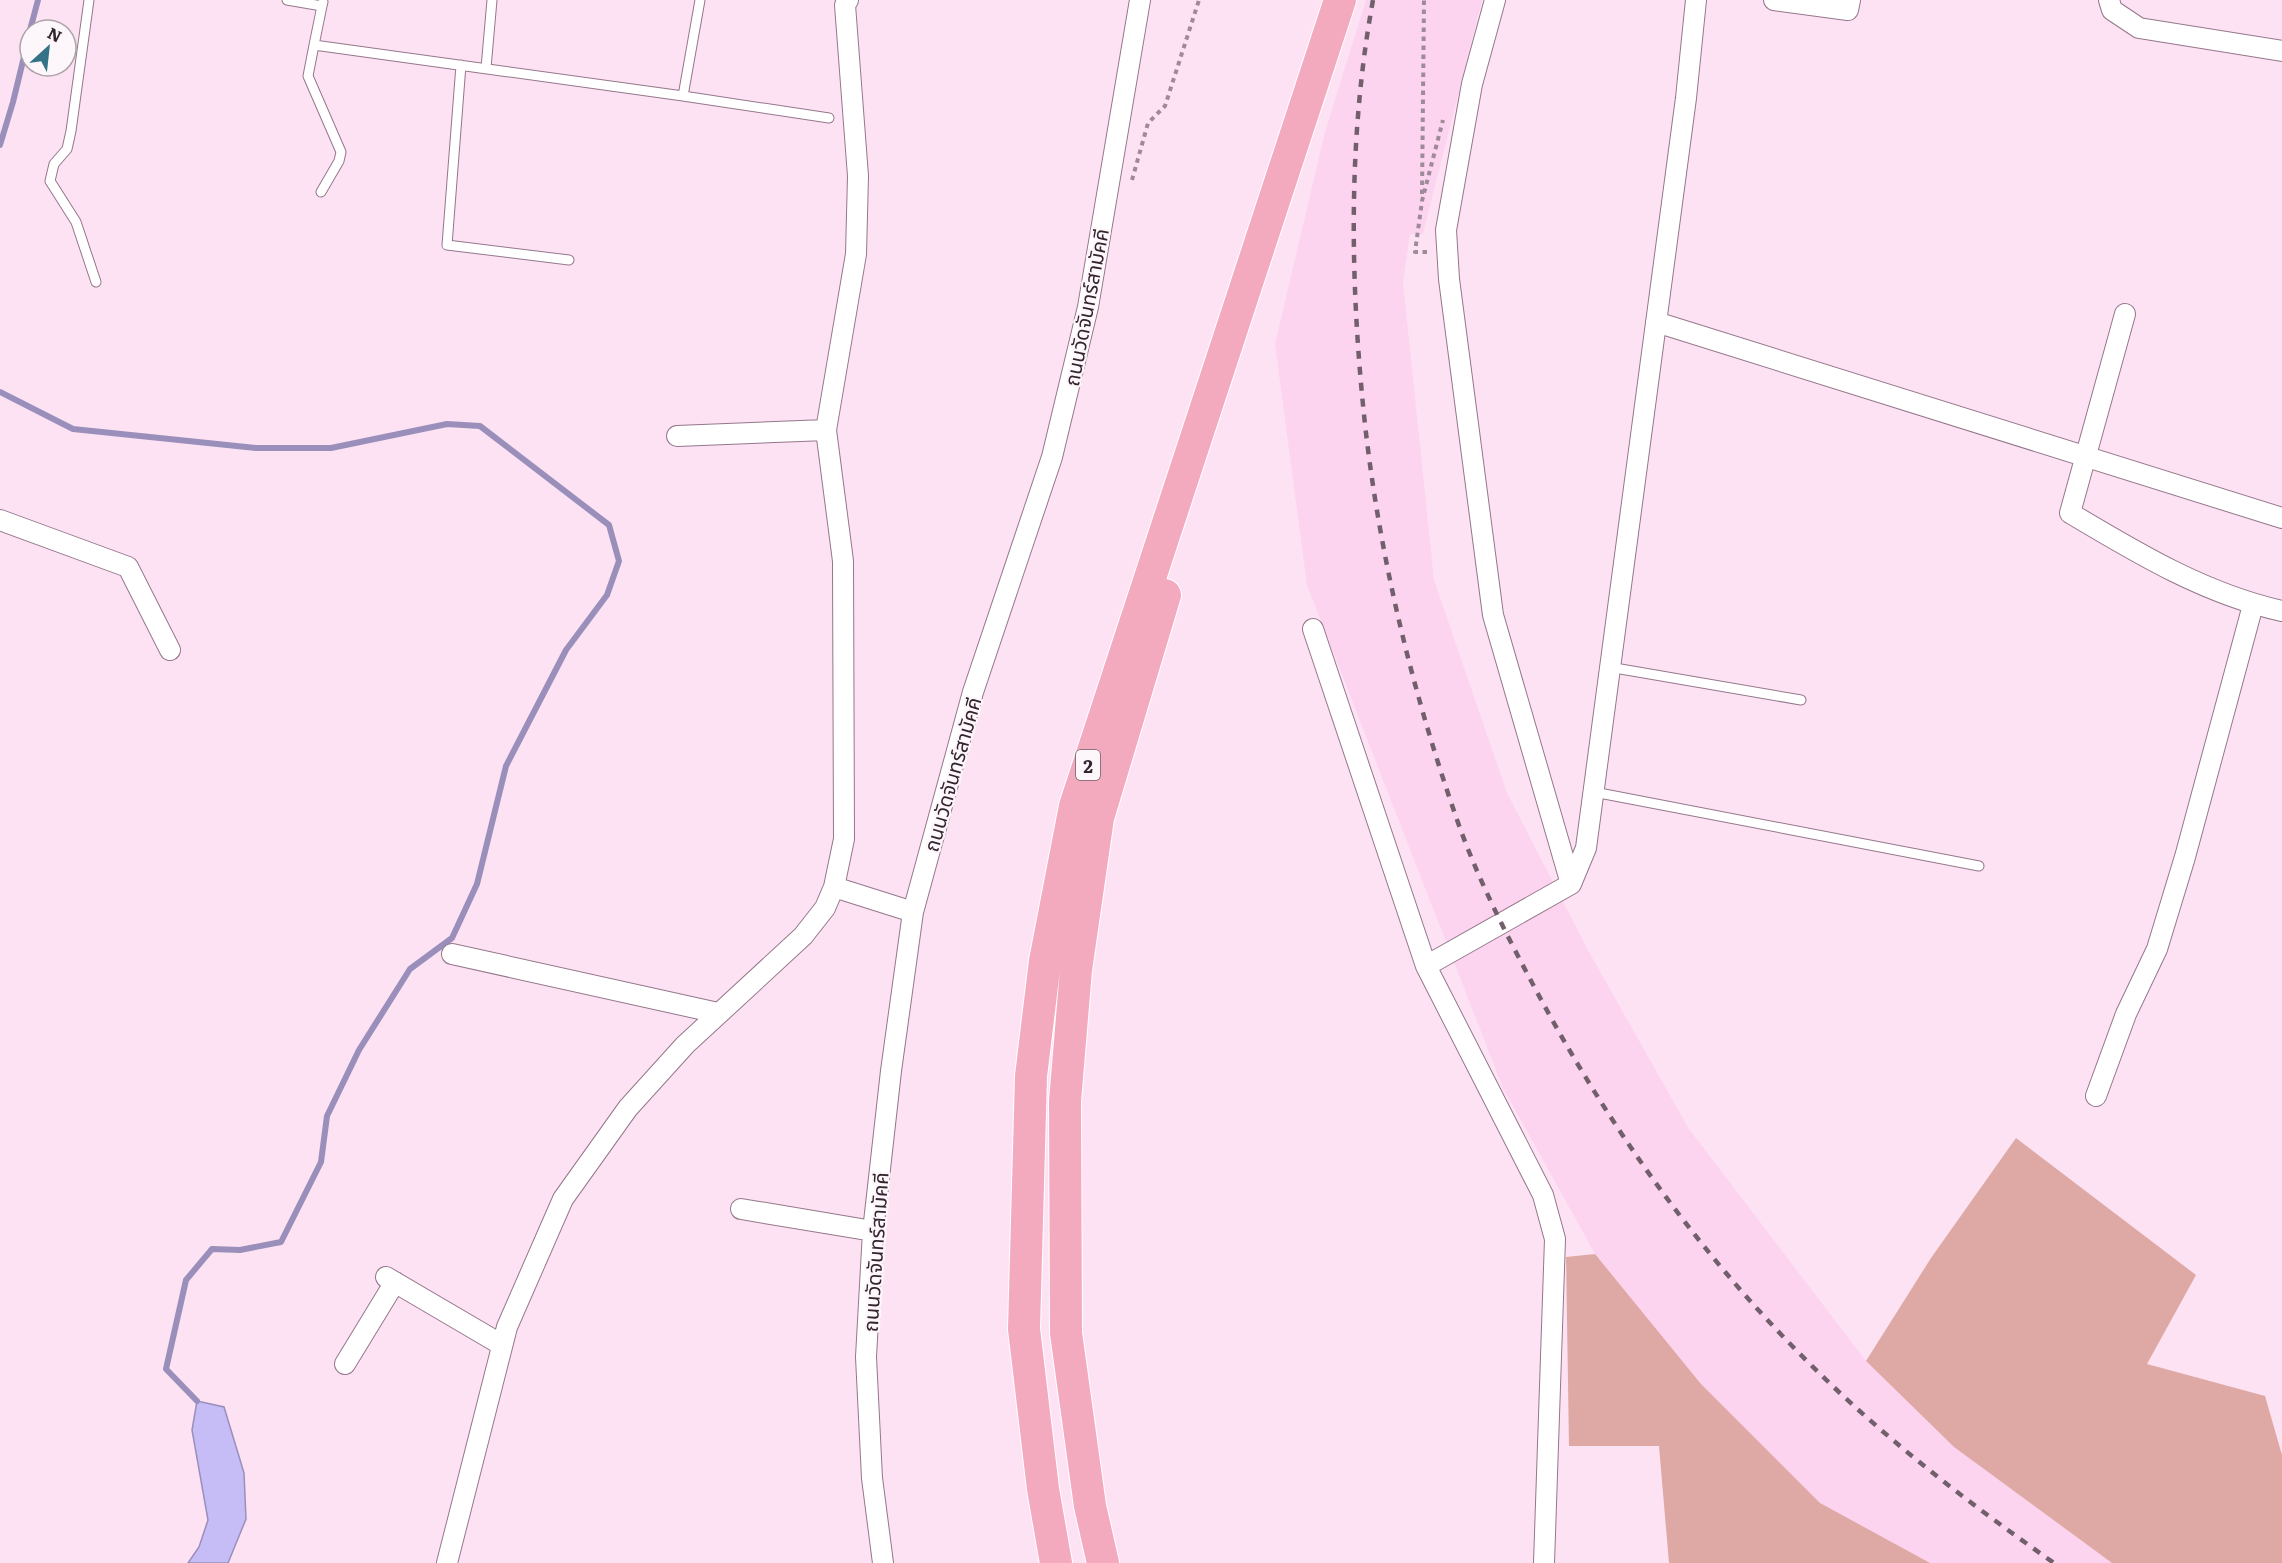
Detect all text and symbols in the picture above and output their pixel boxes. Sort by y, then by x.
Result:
north arrow [18,18,78,78]
text: N [44,20,67,47]
street label: ถนนวัดจันทร์สามัคคี [1055,226,1115,388]
street label: ถนนวัดจันทร์สามัคคี [915,693,987,855]
road number: 2 [1076,750,1100,780]
street label: ถนนวัดจันทร์สามัคคี [853,1171,895,1333]

